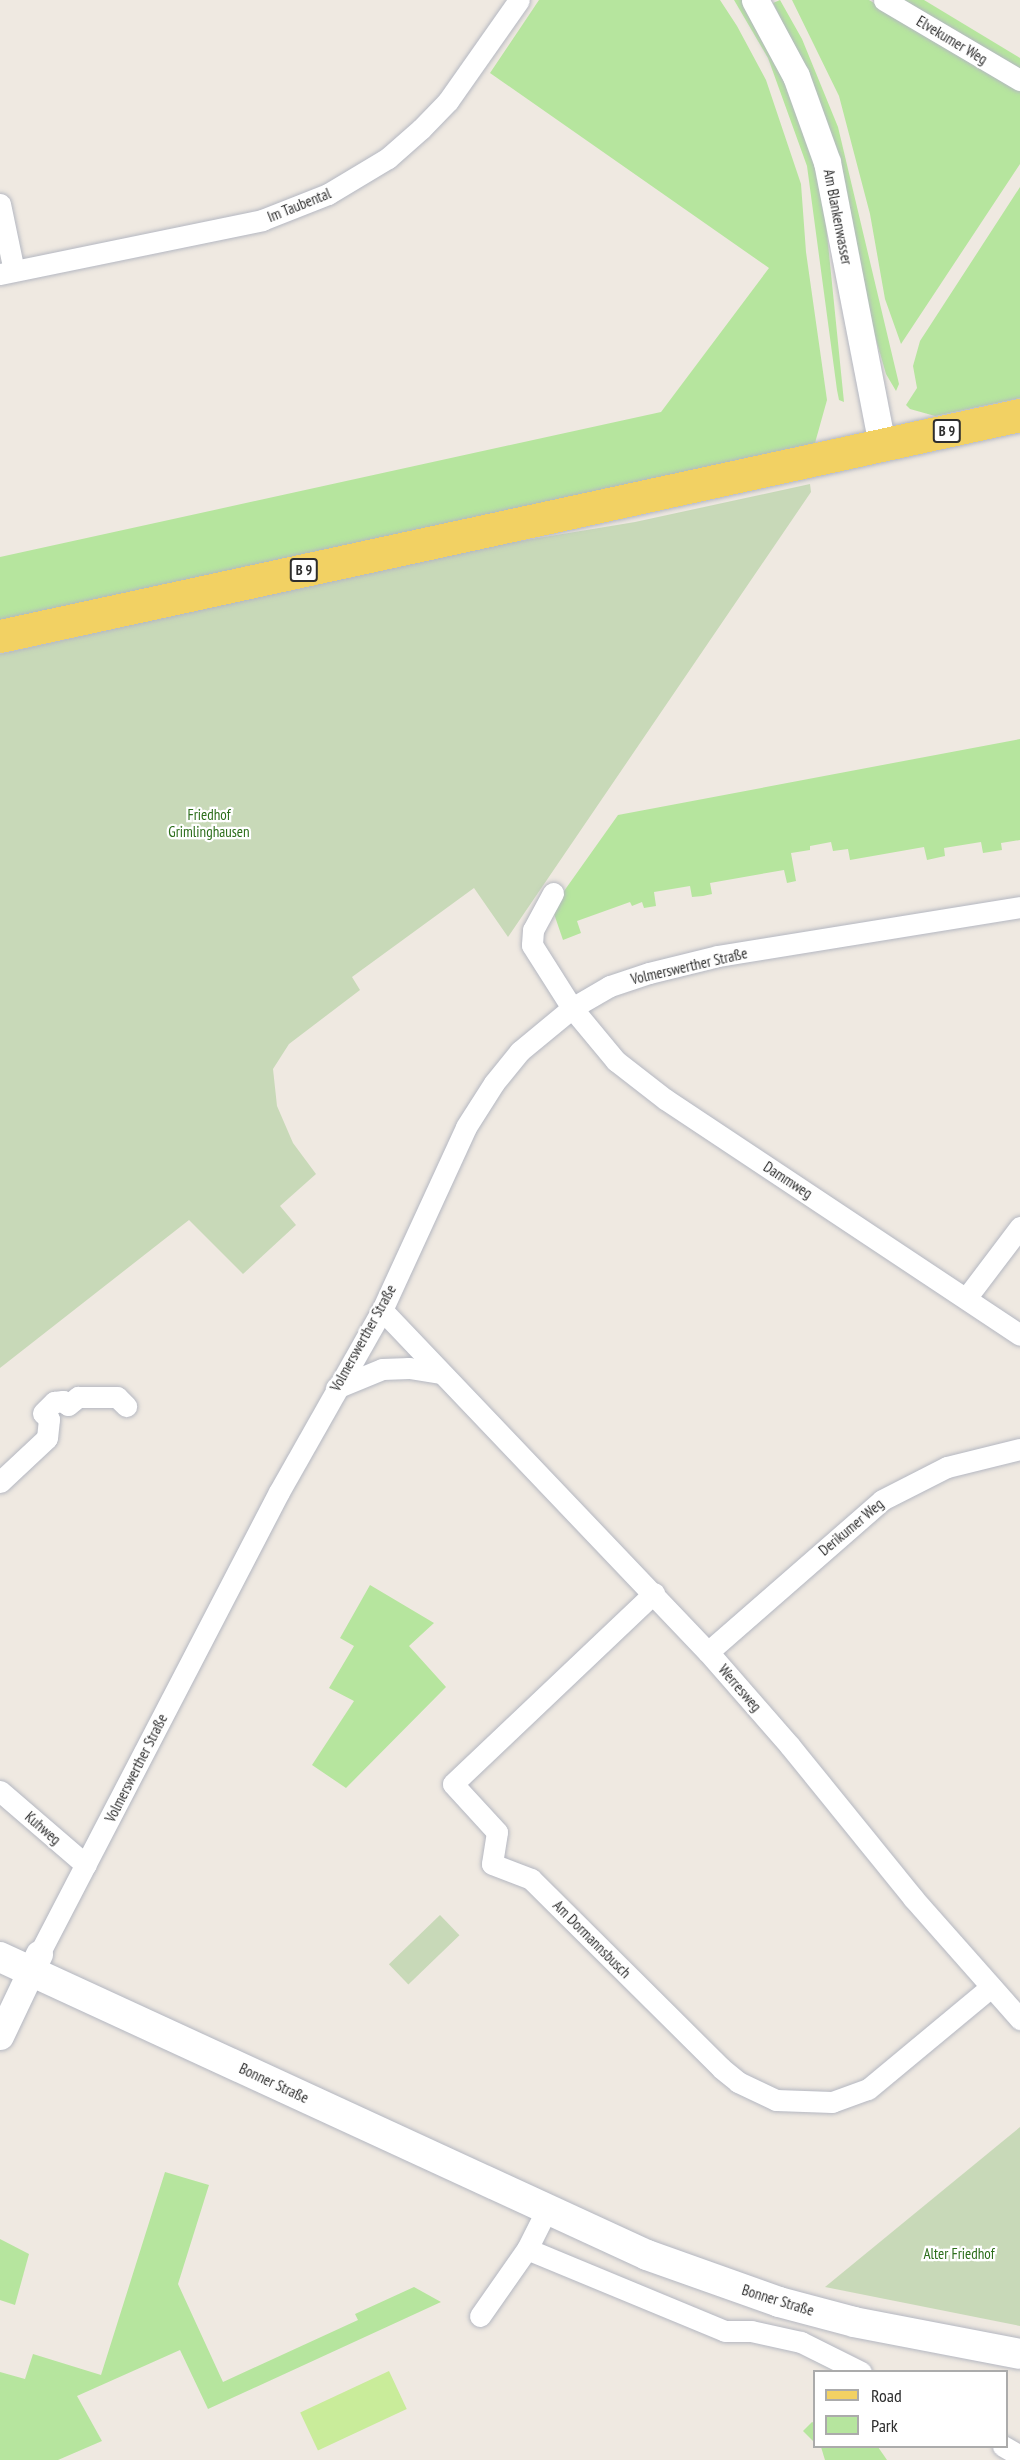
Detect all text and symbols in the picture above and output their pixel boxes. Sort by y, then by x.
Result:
street label: Elvekumer Weg [913,12,991,68]
street label: Am Blankenwasser [820,168,856,266]
street label: Im Taubental [264,184,334,226]
road number: B 9 [932,420,962,442]
road number: B 9 [289,559,319,581]
park label: Friedhof Grimlinghausen [168,805,250,840]
street label: Volmerswerther Straße [629,944,749,988]
street label: Dammweg [760,1158,816,1202]
street label: Volmerswerther Straße [326,1282,400,1394]
street label: Derikumer Weg [815,1495,887,1559]
street label: Werresweg [715,1661,765,1715]
street label: Volmerswerther Straße [101,1711,171,1825]
street label: Kuhweg [21,1808,65,1848]
street label: Am Dormannsbusch [549,1896,635,1982]
street label: Bonner Straße [236,2059,312,2107]
park label: Alter Friedhof [923,2245,995,2263]
street label: Bonner Straße [740,2281,816,2319]
legend [813,2370,1008,2448]
text: Road [871,2384,902,2407]
text: Park [871,2414,898,2437]

